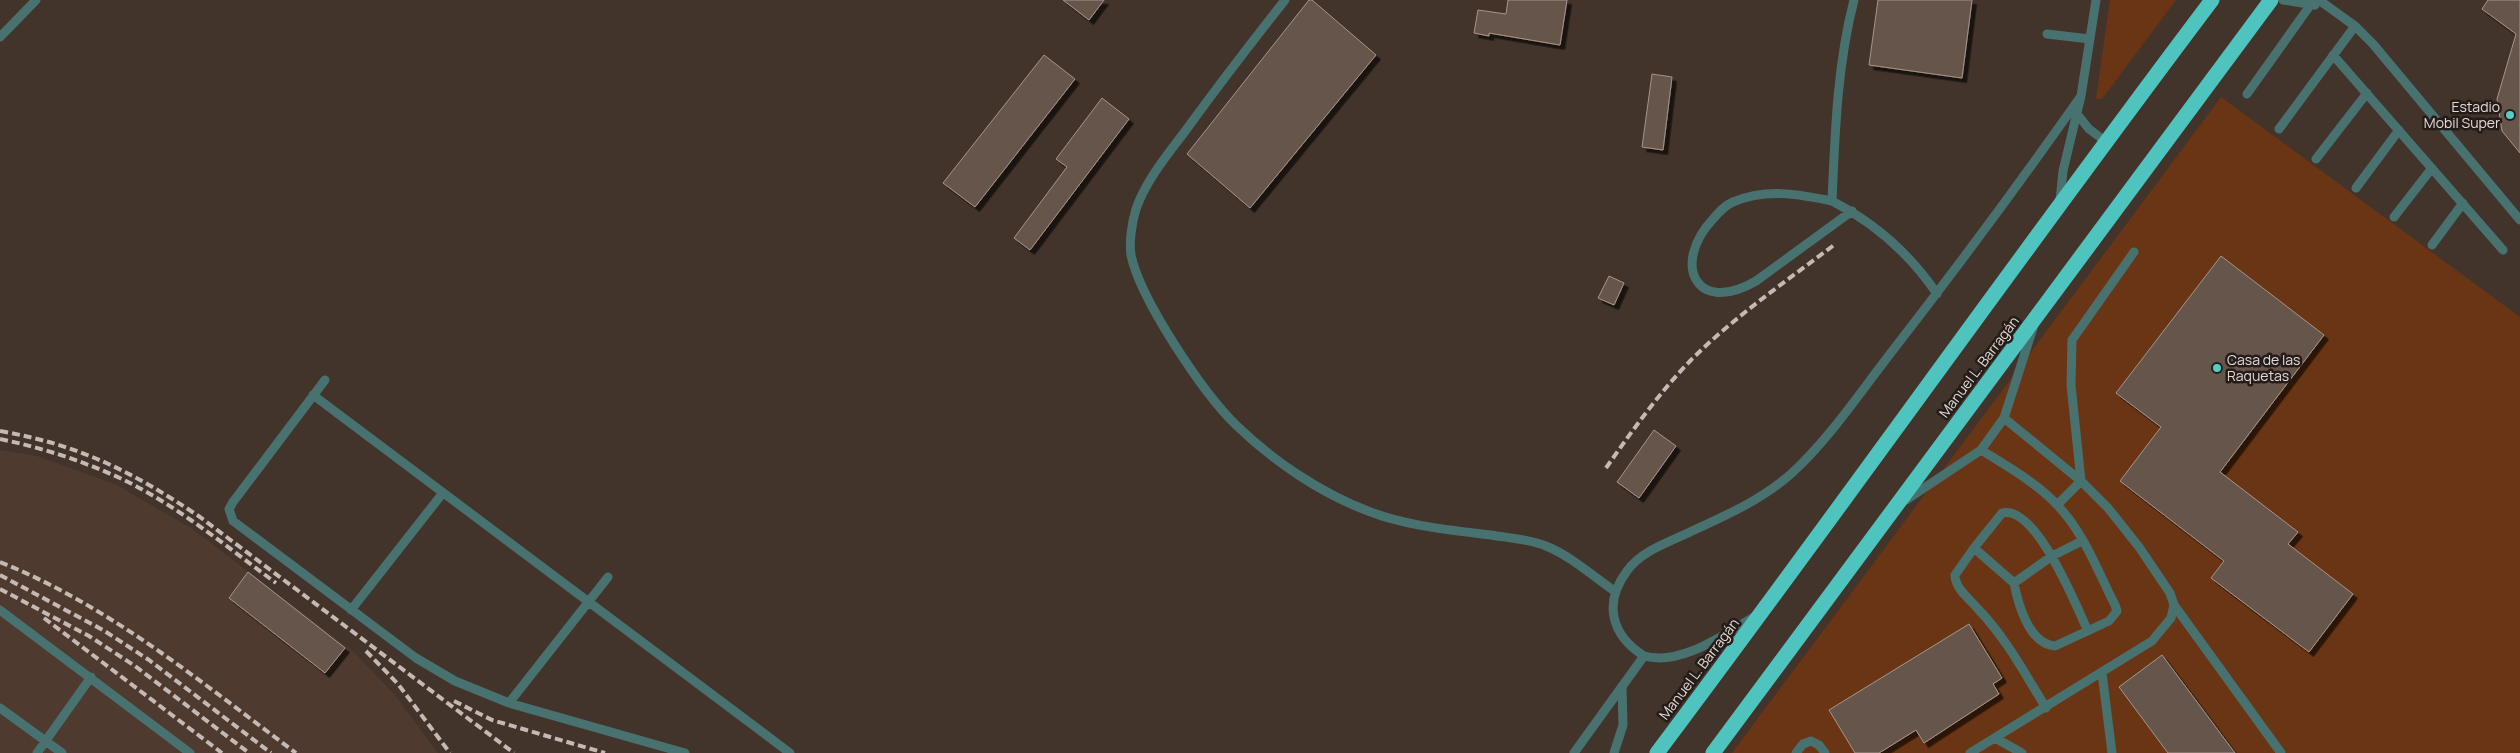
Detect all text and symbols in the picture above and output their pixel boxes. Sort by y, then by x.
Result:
place label: Estadio Mobil Super [2424,97,2500,132]
marker: Estadio Mobil Super [2504,109,2516,121]
street label: Manuel L. Barragán [1934,312,2023,421]
place label: Casa de las Raquetas [2227,350,2300,385]
marker: Casa de las Raquetas [2211,362,2223,374]
street label: Manuel L. Barragán [1654,614,1743,723]

